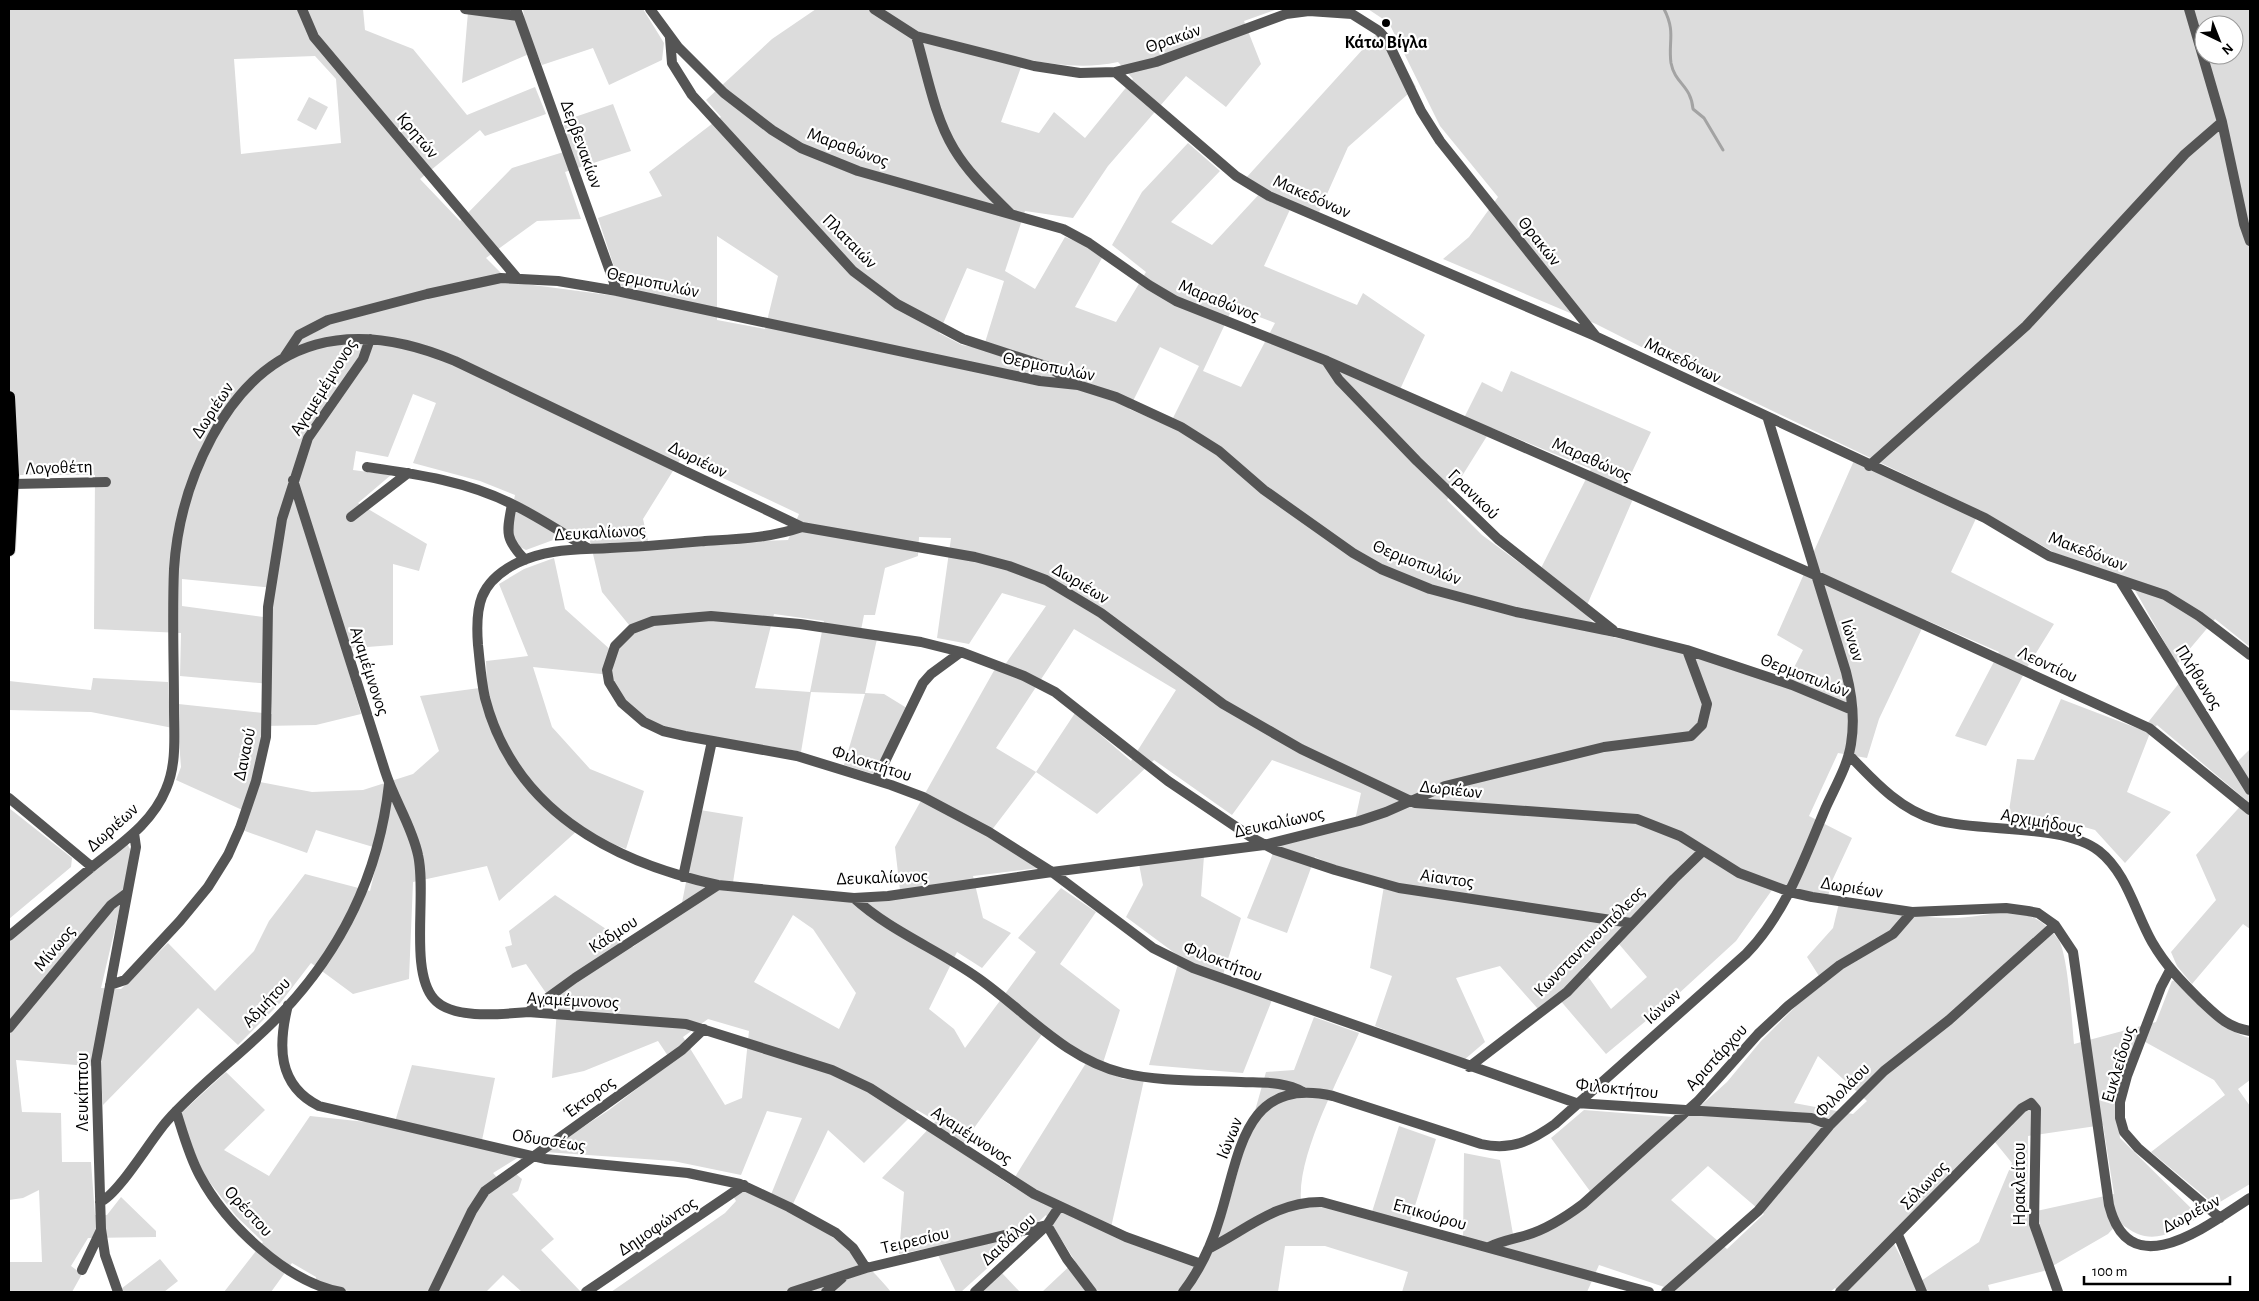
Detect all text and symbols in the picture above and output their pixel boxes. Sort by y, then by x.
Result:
north arrow [2194,15,2244,65]
marker: Κάτω Βίγλα [1380,17,1392,29]
street label: Θρακών [1143,21,1204,57]
place label: Κάτω Βίγλα [1344,33,1428,52]
text: N [2219,40,2236,57]
street label: Δερβενακίων [557,97,606,191]
street label: Κρητών [393,109,442,162]
street label: Μαραθώνος [805,125,891,171]
street label: Μακεδόνων [1270,172,1354,222]
street label: Πλαταιών [819,211,880,273]
street label: Θρακών [1514,214,1564,270]
street label: Θερμοπυλών [605,264,701,302]
street label: Μαραθώνος [1176,277,1262,325]
street label: Μακεδόνων [1641,335,1724,387]
street label: Αγαμεμέμνονος [287,336,361,439]
street label: Θερμοπυλών [1001,349,1097,385]
street label: Δωριέων [188,379,238,442]
street label: Μαραθώνος [1549,434,1634,485]
street label: Δωριέων [665,438,730,482]
street label: Λογοθέτη [25,458,93,478]
street label: Γρανικού [1444,466,1502,523]
street label: Δευκαλίωνος [554,521,646,544]
street label: Μακεδόνων [2046,529,2130,575]
street label: Θερμοπυλών [1370,537,1464,589]
street label: Δωριέων [1049,560,1112,608]
street label: Ιώνων [1837,617,1867,664]
street label: Αγαμέμνονος [346,625,392,718]
street label: Λεοντίου [2015,642,2080,686]
street label: Πλήθωνος [2171,642,2225,713]
street label: Θερμοπυλών [1758,651,1852,701]
street label: Δαναού [231,726,259,782]
street label: Φιλοκτήτου [829,743,914,785]
street label: Δωριέων [1419,778,1483,802]
street label: Δωριέων [83,800,142,855]
street label: Δευκαλίωνος [1232,804,1326,841]
street label: Αρχιμήδους [1999,806,2084,838]
street label: Δευκαλίωνος [836,866,928,889]
street label: Aiαντος [1419,866,1475,892]
street label: Δωριέων [1819,874,1885,902]
street label: Κωνσταντινουπόλεος [1531,883,1649,1001]
street label: Κάδμου [586,913,641,957]
street label: Μίνωος [30,922,79,975]
street label: Φιλοκτήτου [1181,939,1265,985]
street label: Αδμήτου [239,974,294,1031]
street label: Ιώνων [1641,985,1685,1028]
street label: Αγαμέμνονος [526,990,620,1012]
street label: Αριστάρχου [1682,1021,1751,1095]
street label: Ευκλείδους [2098,1024,2139,1105]
street label: Λευκίππου [73,1052,92,1132]
street label: Φιλολάου [1812,1060,1874,1122]
street label: Έκτορος [561,1073,619,1122]
street label: Φιλοκτήτου [1575,1076,1659,1102]
street label: Αγαμέμνονος [928,1103,1015,1169]
street label: Ιώνων [1213,1114,1247,1162]
street label: Οδυσσέως [511,1126,587,1156]
street label: Ηρακλείτου [2010,1142,2029,1226]
street label: Σόλωνος [1897,1158,1952,1214]
street label: Ορέστου [221,1183,276,1240]
street label: Δωριέων [2160,1191,2224,1237]
street label: Δημοφώντος [615,1194,700,1260]
street label: Επικούρου [1391,1196,1469,1234]
street label: Δαιδάλου [978,1210,1039,1269]
street label: Τειρεσίου [879,1223,951,1258]
scale bar [2084,1254,2230,1286]
text: 100 m [2092,1264,2127,1279]

